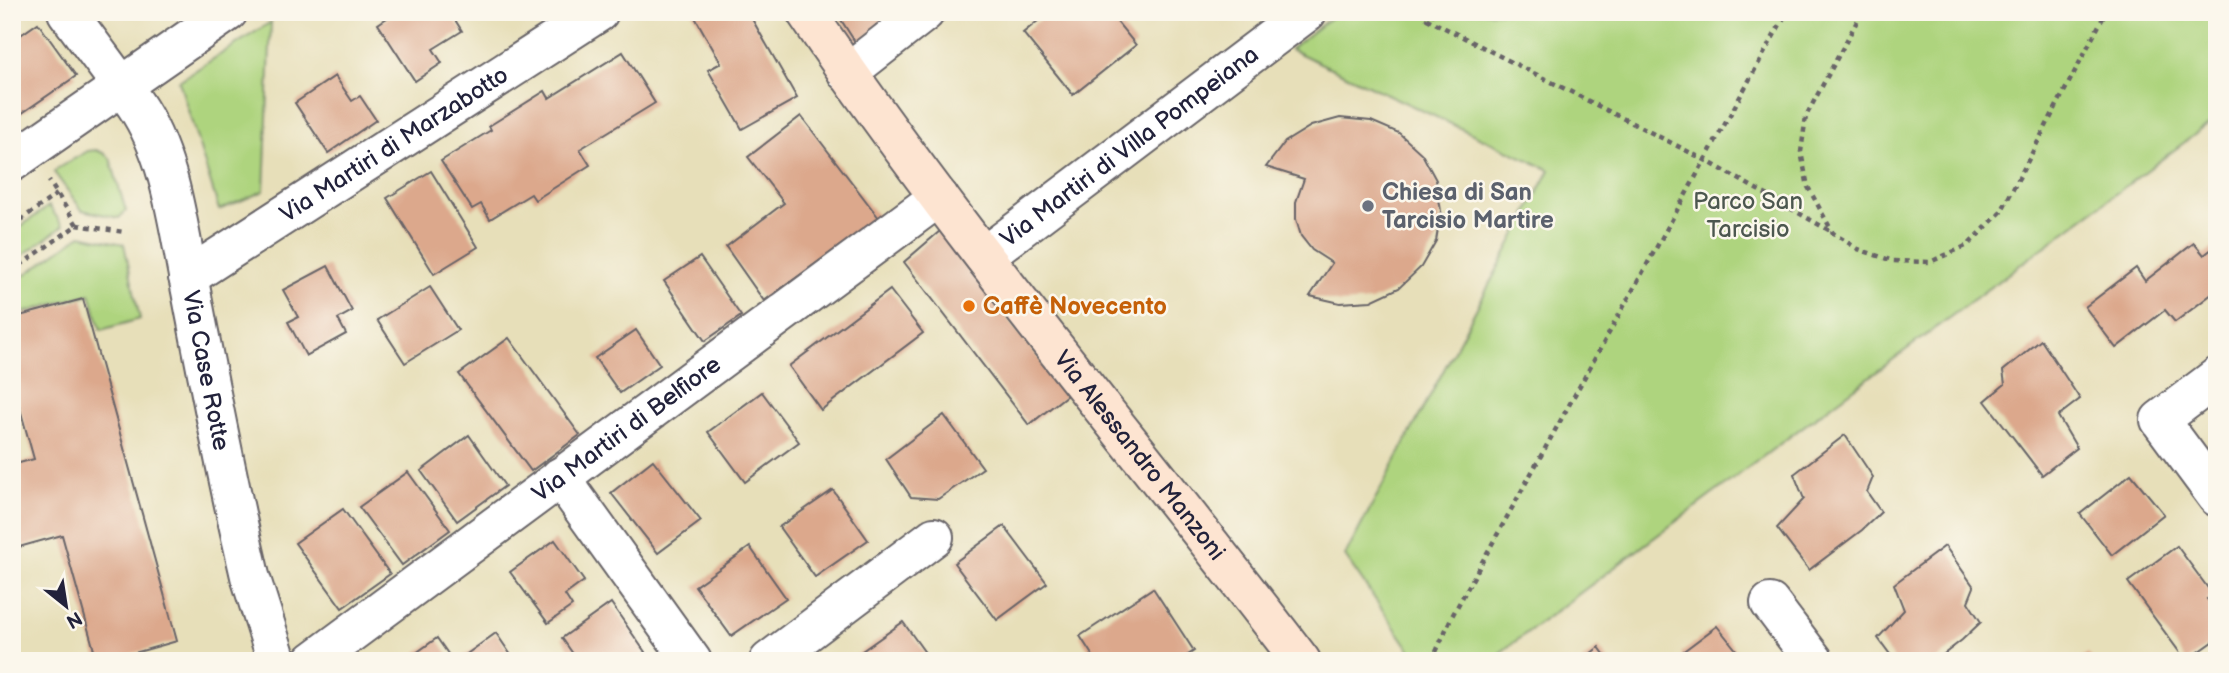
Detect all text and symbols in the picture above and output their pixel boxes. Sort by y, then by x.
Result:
street label: Via Martiri di Villa Pompeiana [995,40,1264,253]
street label: Via Martiri di Marzabotto [274,60,514,229]
place label: Chiesa di San Tarcisio Martire [1382,178,1554,235]
park label: Parco San Tarcisio [1693,187,1803,244]
marker: Chiesa di San Tarcisio Martire [1360,198,1376,214]
street label: Via Case Rotte [176,288,236,453]
place label: Caffè Novecento [983,292,1167,321]
marker: Caffè Novecento [961,298,977,314]
street label: Via Alessandro Manzoni [1048,345,1231,566]
street label: Via Martiri di Belfiore [527,350,727,508]
north arrow [32,572,102,642]
text: N [62,606,86,633]

